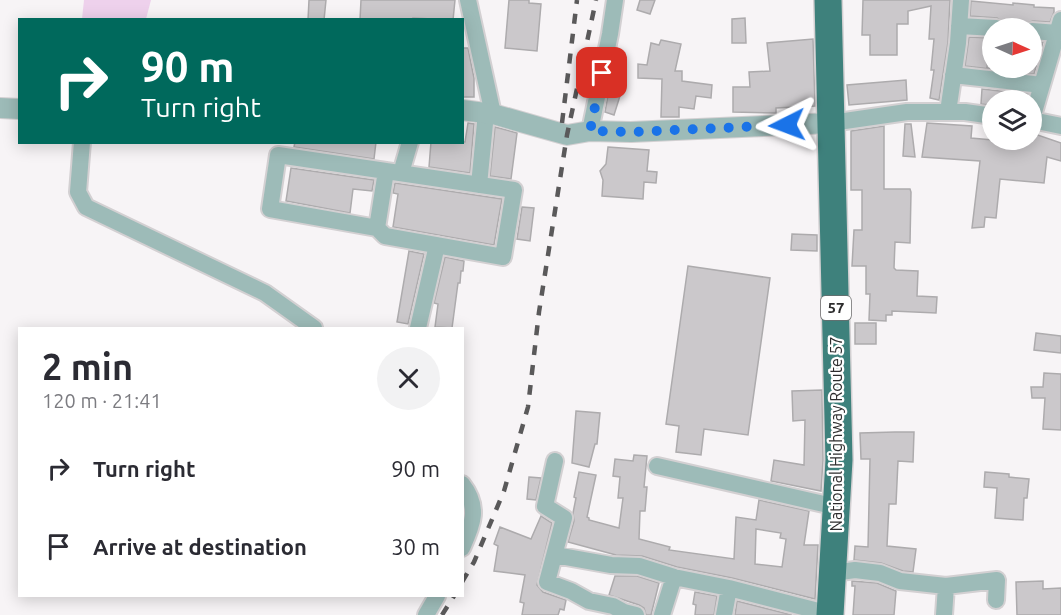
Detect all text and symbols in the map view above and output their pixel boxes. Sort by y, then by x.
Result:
north arrow [982,18,1042,78]
map controls [982,18,1042,150]
icon: right [42,42,120,120]
text: 90 m [141,43,235,90]
pin [576,47,627,98]
icon: arrive [585,56,618,89]
button: layers [982,90,1042,150]
text: Turn right [141,92,261,122]
position arrow [755,93,819,157]
road number: 57 [821,296,851,320]
street label: National Highway Route 57 [827,337,845,531]
text: 2 min [42,346,133,387]
button: close [377,347,440,410]
text: 120 m · 21:41 [42,389,162,412]
icon: right [42,452,75,485]
text: Turn right [93,456,195,481]
text: 90 m [391,456,440,481]
icon: arrive [42,530,75,563]
text: Arrive at destination [93,534,307,559]
text: 30 m [391,534,440,559]

